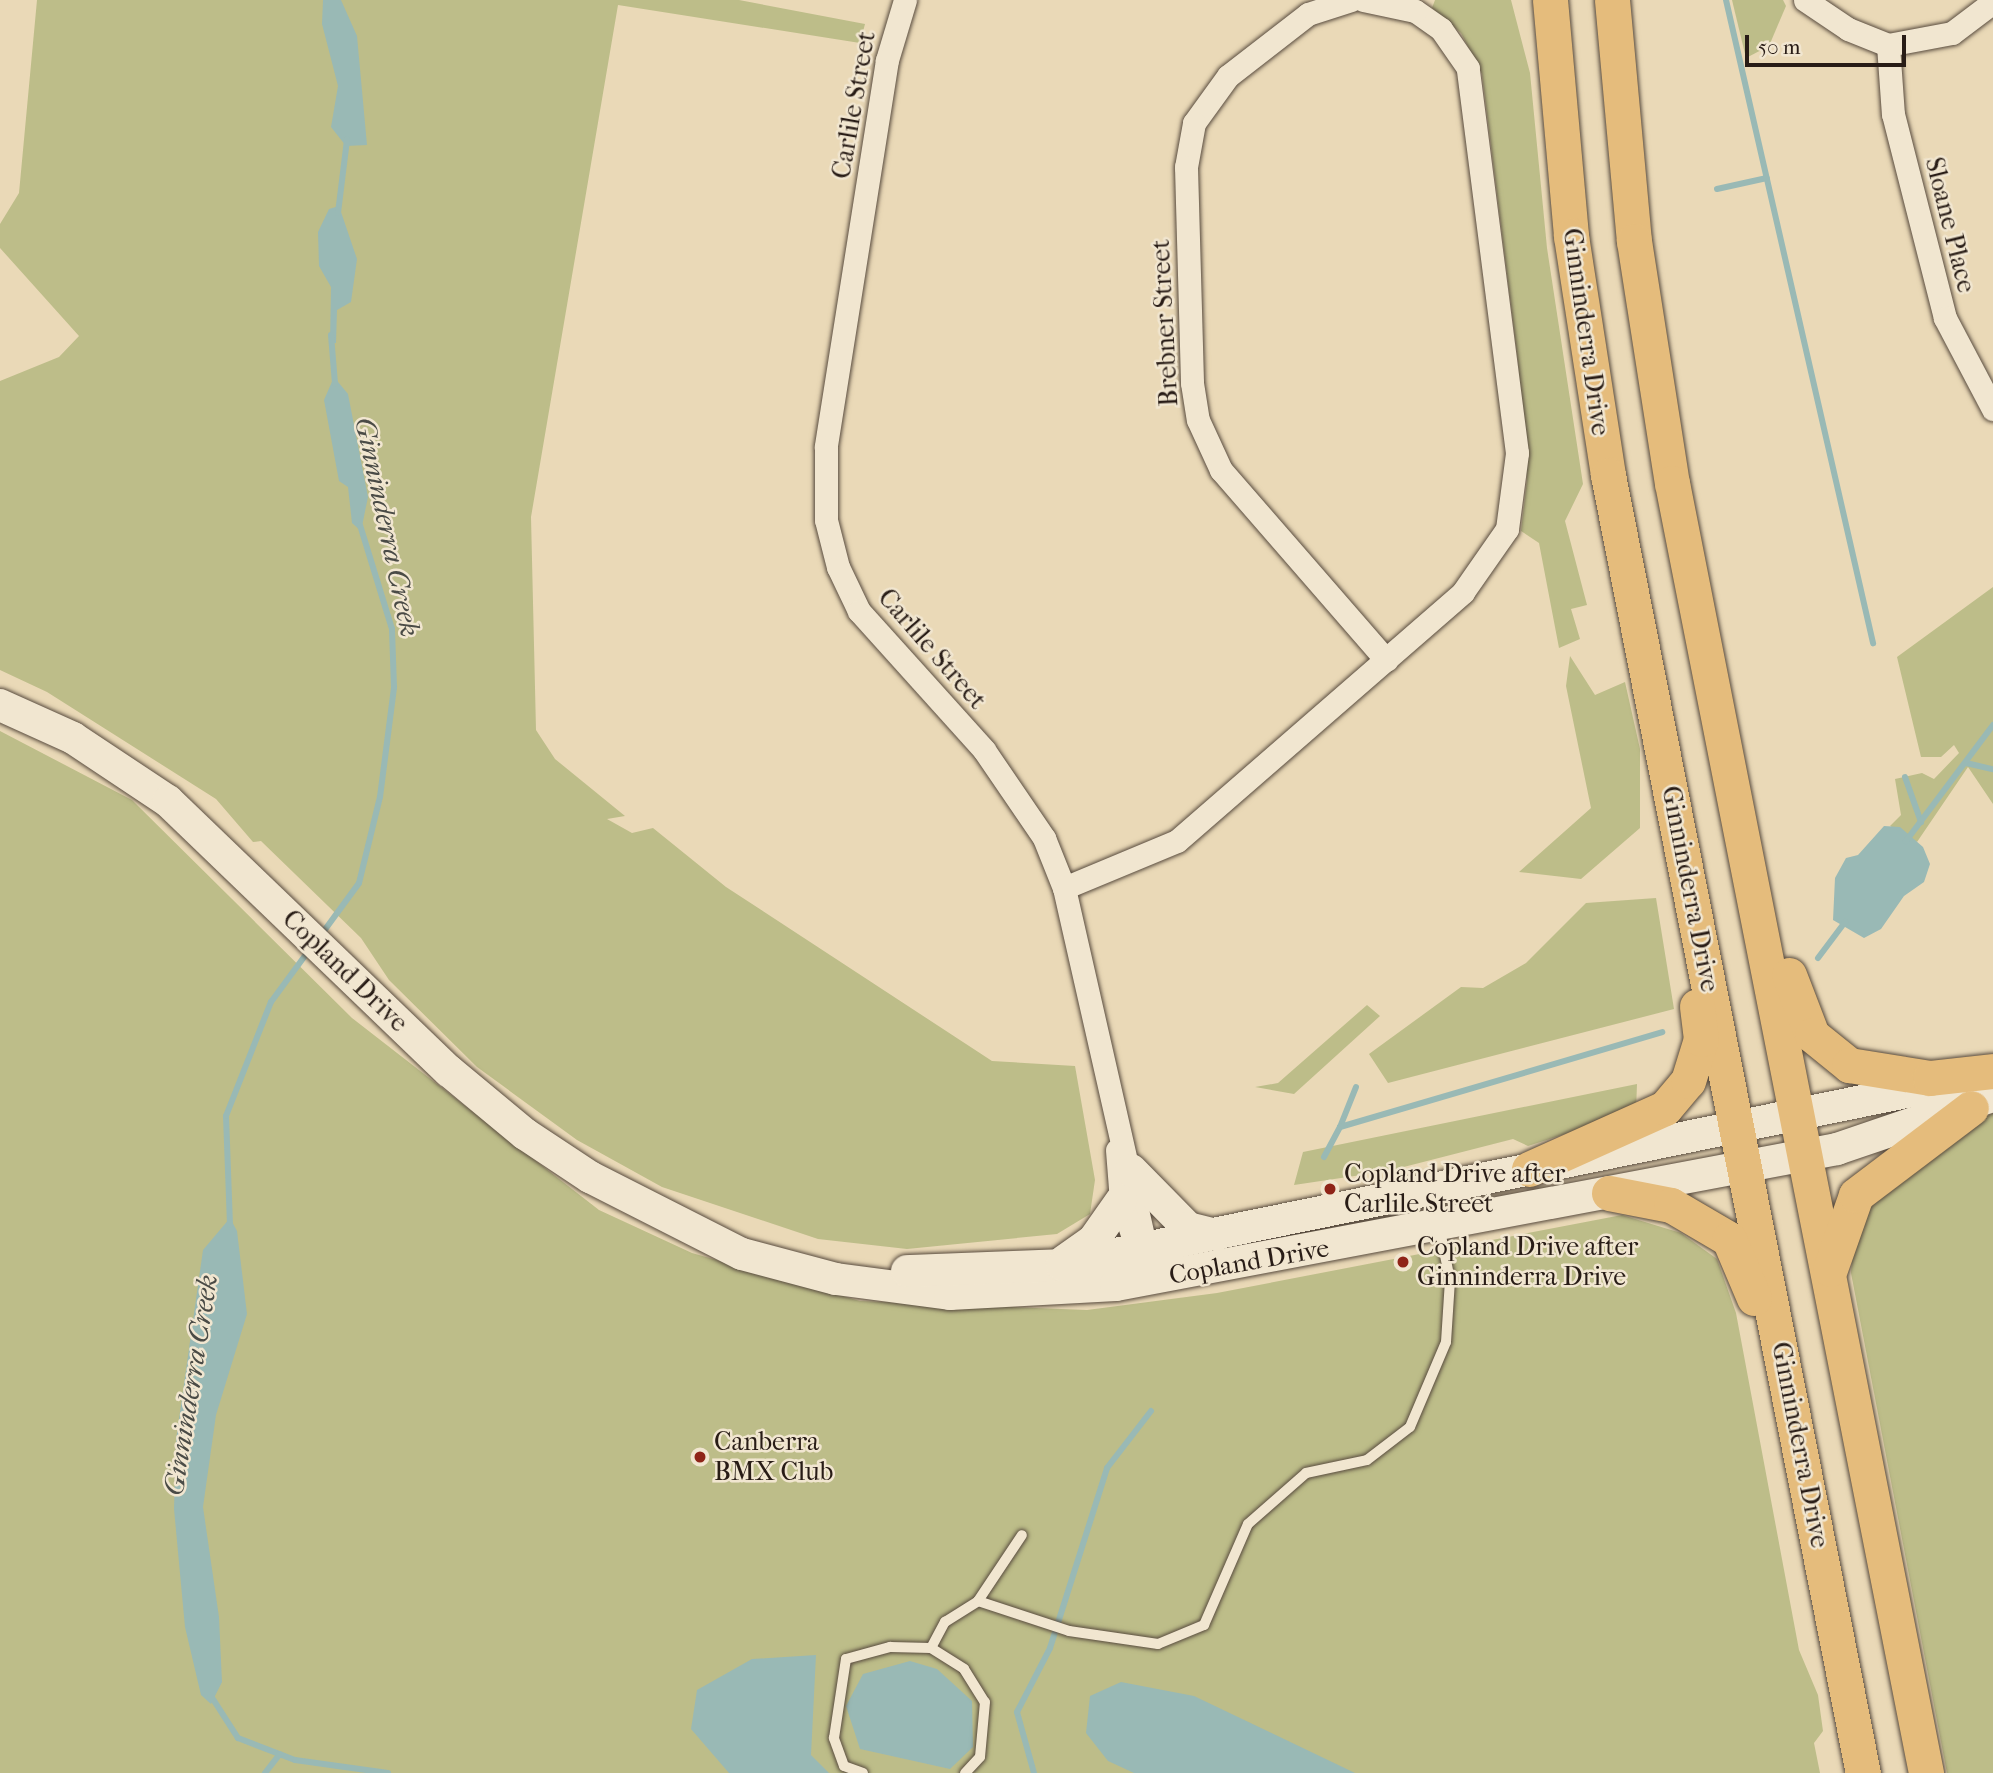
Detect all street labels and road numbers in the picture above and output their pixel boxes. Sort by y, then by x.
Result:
street label: Carlile Street [826,29,882,181]
street label: Sloane Place [1918,154,1982,296]
street label: Ginninderra Drive [1556,226,1616,438]
street label: Brebner Street [1145,239,1185,407]
street label: Carlile Street [871,582,993,716]
street label: Ginninderra Drive [1655,783,1725,995]
street label: Copland Drive [276,904,414,1038]
street label: Copland Drive [1167,1233,1331,1291]
street label: Ginninderra Drive [1765,1339,1835,1551]

